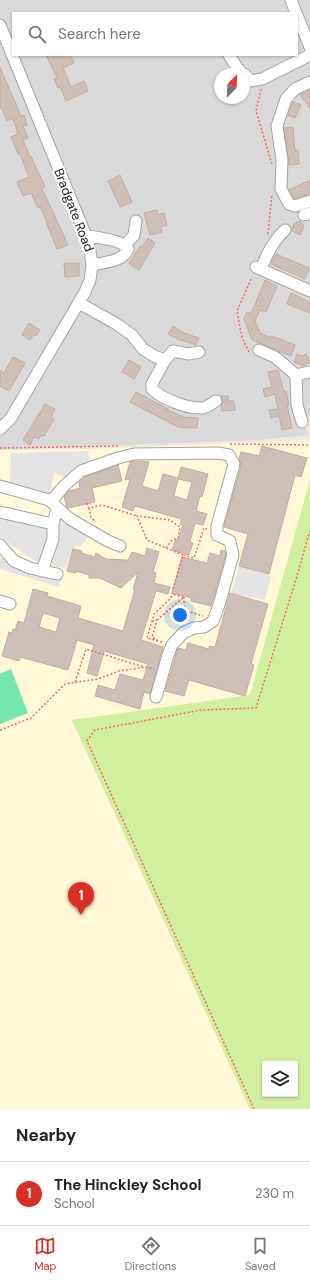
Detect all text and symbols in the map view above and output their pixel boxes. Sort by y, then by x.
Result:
search box [12,12,298,56]
icon: search [26,23,48,45]
text: Search here [58,24,141,44]
north arrow [214,68,250,104]
street label: Bradgate Road [50,166,98,254]
your location [170,605,190,625]
pin: 1 [68,882,94,915]
map controls [262,1061,298,1097]
button: layers [262,1061,298,1097]
text: Nearby [16,1124,76,1146]
text: The Hinckley School [54,1175,202,1195]
text: 1 [27,1185,31,1202]
text: 230 m [255,1185,294,1202]
text: School [54,1195,95,1212]
tab: Map [34,1235,56,1273]
tab: Directions [125,1235,177,1273]
tab: Saved [245,1235,276,1273]

